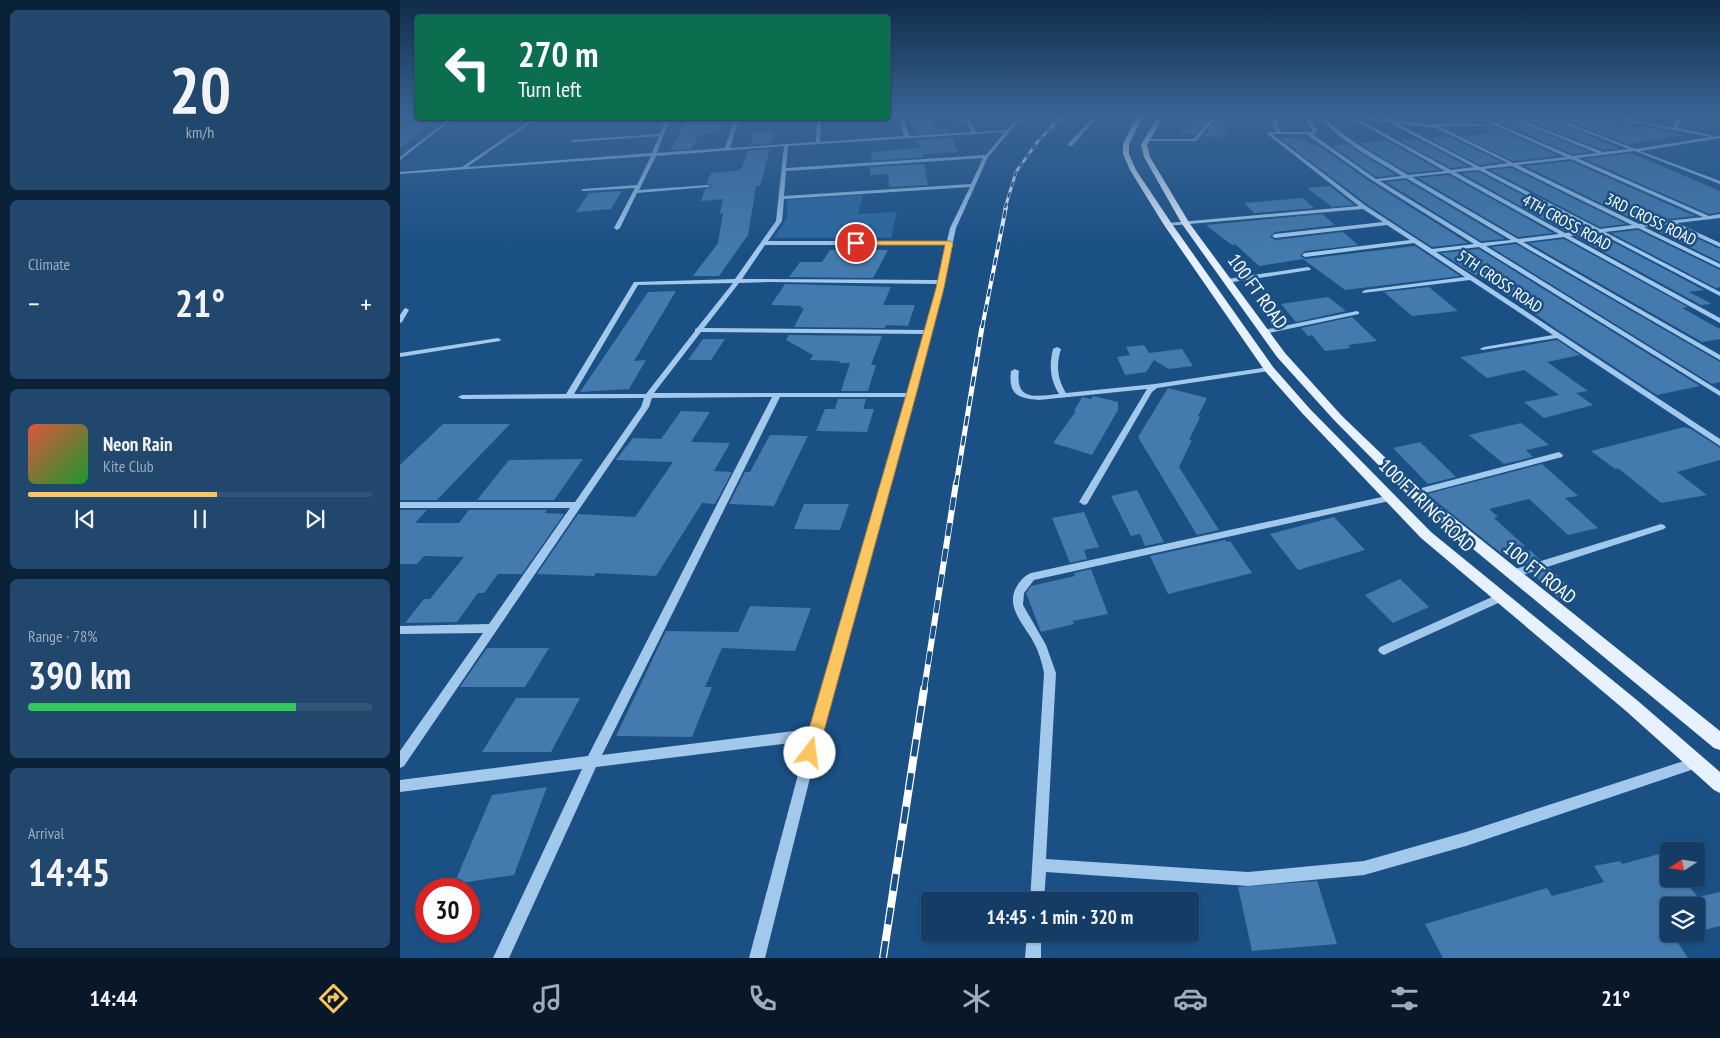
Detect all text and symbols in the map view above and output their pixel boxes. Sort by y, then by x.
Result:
text: 270 m [518,31,599,77]
icon: left [435,35,500,100]
text: 20 [169,47,231,131]
text: Turn left [518,75,582,103]
text: km/h [186,122,214,142]
street label: 3RD CROSS ROAD [1602,188,1700,250]
street label: 4TH CROSS ROAD [1519,189,1615,255]
pin [835,222,877,264]
icon: arrive [842,229,870,257]
street label: 5TH CROSS ROAD [1454,245,1546,317]
street label: 100 FT ROAD [1223,249,1293,333]
text: Climate [28,254,70,274]
text: 21° [175,278,225,327]
text: − [28,285,40,322]
text: + [360,285,372,322]
text: Neon Rain [103,432,172,456]
street label: 100 FT RING ROAD [1374,453,1480,557]
text: Kite Club [103,456,154,476]
icon: previous [71,505,99,533]
icon: pause [186,505,214,533]
icon: next [301,505,329,533]
street label: 100 FT ROAD [1499,535,1581,609]
text: Range · 78% [28,626,97,646]
text: 390 km [28,650,131,699]
position arrow [783,726,835,778]
text: Arrival [28,823,64,843]
north arrow [1660,842,1705,888]
map controls [1660,842,1705,942]
text: 14:45 [28,847,110,896]
speed limit sign: 30 [415,878,480,943]
button: layers [1660,897,1705,942]
text: 14:45 · 1 min · 320 m [987,905,1133,929]
icon: directions [316,981,351,1016]
icon: music [530,981,565,1016]
icon: phone [745,981,780,1016]
icon: climate [959,981,994,1016]
icon: car [1173,981,1208,1016]
icon: filters [1387,981,1422,1016]
text: 14:44 [90,984,137,1012]
text: 21° [1601,984,1630,1012]

